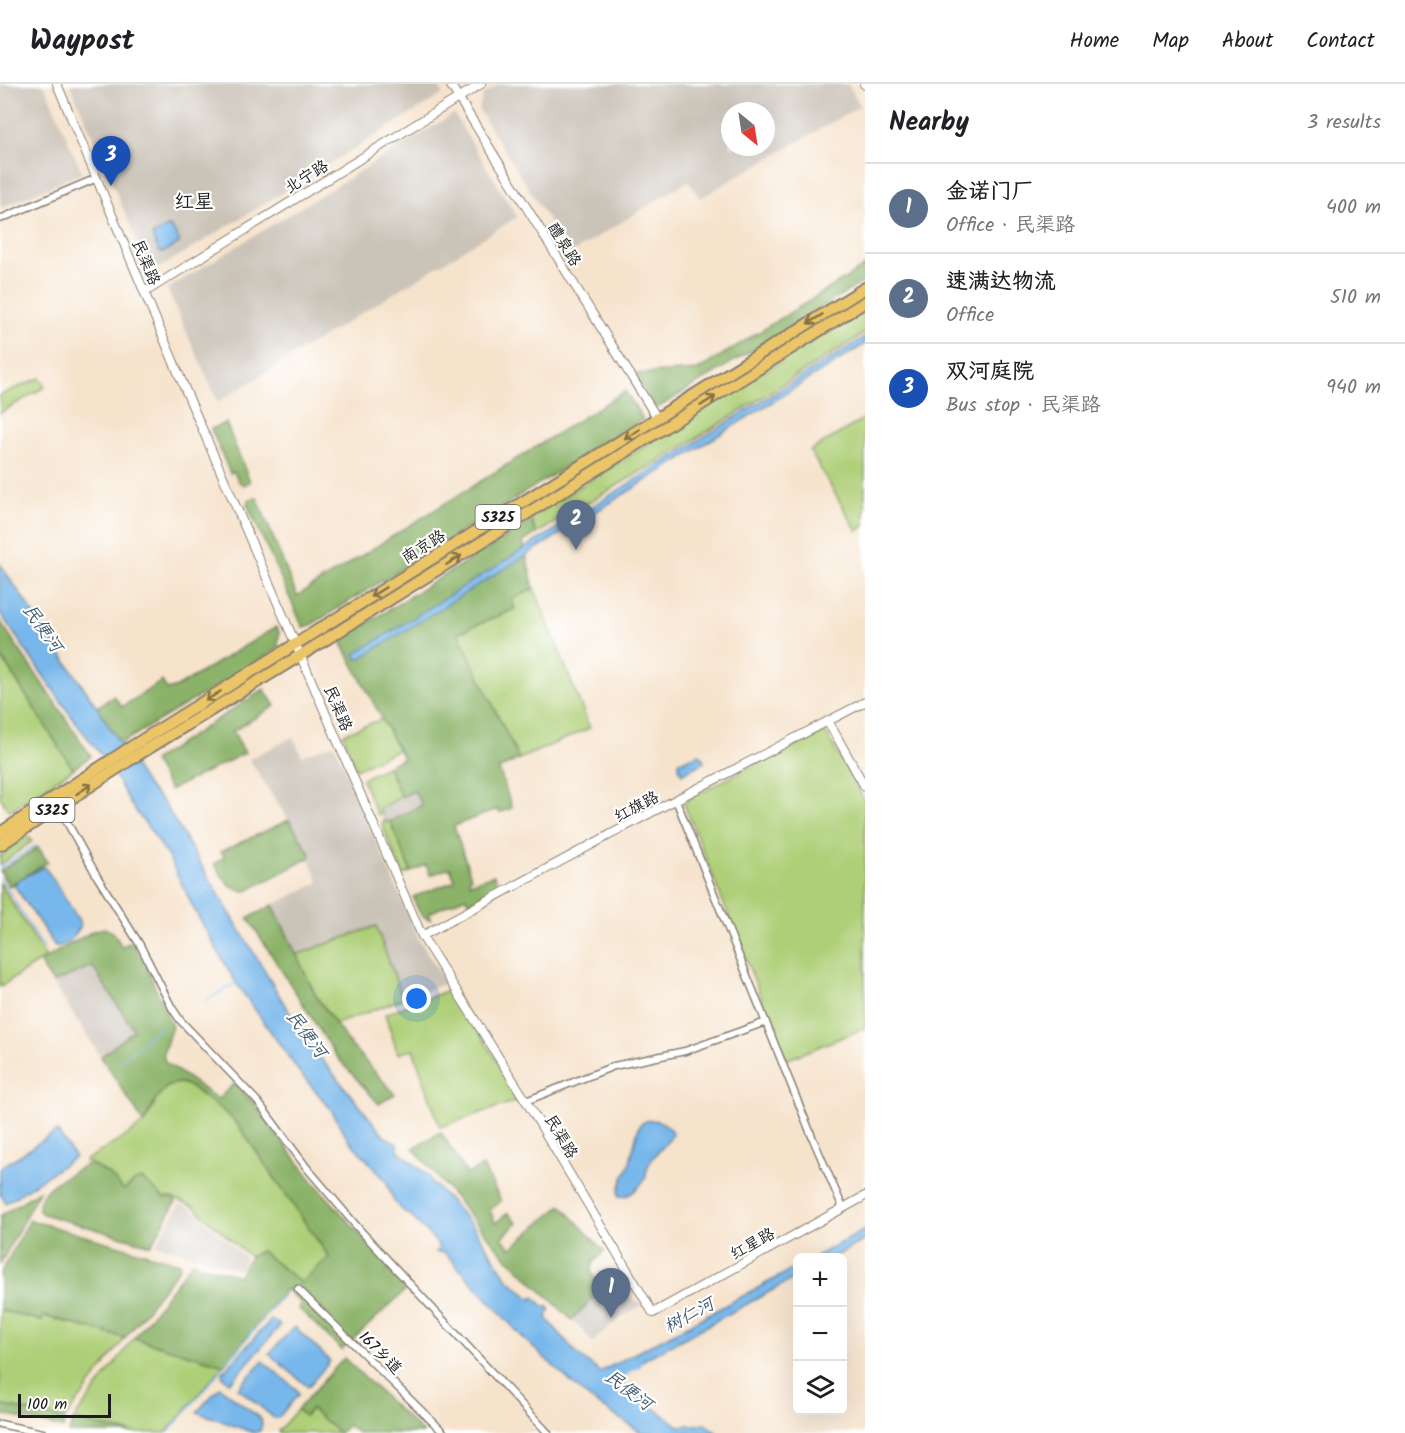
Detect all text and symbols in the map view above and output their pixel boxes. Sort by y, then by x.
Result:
text: Waypost [30,19,134,64]
text: Home [1070,25,1119,58]
text: Map [1152,25,1189,58]
text: About [1222,25,1273,58]
text: Contact [1306,25,1375,58]
north arrow [721,102,775,156]
text: Nearby [889,102,969,144]
text: 3 results [1307,107,1381,139]
pin: 3 [92,136,130,186]
street label: 北宁路 [280,154,334,201]
text: 金诺门厂 [946,175,1034,210]
district label: 红星 [174,187,214,219]
text: 1 [905,192,912,224]
text: 400 m [1326,192,1381,224]
text: Office · 民渠路 [946,210,1075,242]
street label: 醴泉路 [540,218,587,272]
street label: 民渠路 [125,236,167,290]
text: 速满达物流 [946,265,1056,300]
text: 2 [903,282,914,314]
text: 510 m [1330,282,1381,314]
text: Office [946,300,994,332]
one-way arrow [808,313,824,325]
text: 双河庭院 [946,355,1034,390]
text: 3 [903,372,914,404]
text: 940 m [1326,372,1381,404]
text: Bus stop · 民渠路 [946,390,1101,422]
one-way arrow [699,394,716,406]
one-way arrow [624,428,641,440]
pin: 2 [556,500,596,550]
road number: S325 [476,505,520,529]
street label: 南京路 [397,524,451,571]
one-way arrow [445,553,462,565]
one-way arrow [370,587,387,599]
water label: 民便河 [14,598,71,662]
street label: 民渠路 [317,682,359,736]
one-way arrow [205,691,222,703]
one-way arrow [75,783,92,796]
street label: 红旗路 [610,785,664,830]
road number: S325 [29,798,74,822]
your location [402,984,431,1013]
water label: 民便河 [278,1005,335,1068]
street label: 民渠路 [538,1110,584,1164]
street label: 红星路 [726,1222,780,1267]
map controls [793,1253,847,1415]
button: + [793,1253,847,1307]
pin: 1 [592,1268,630,1318]
water label: 树仁河 [659,1289,723,1342]
button: − [793,1307,847,1361]
street label: 167乡道 [352,1325,408,1381]
button: layers [793,1361,847,1415]
water label: 民便河 [598,1363,661,1421]
scale bar [18,1391,111,1418]
text: 100 m [27,1392,67,1417]

